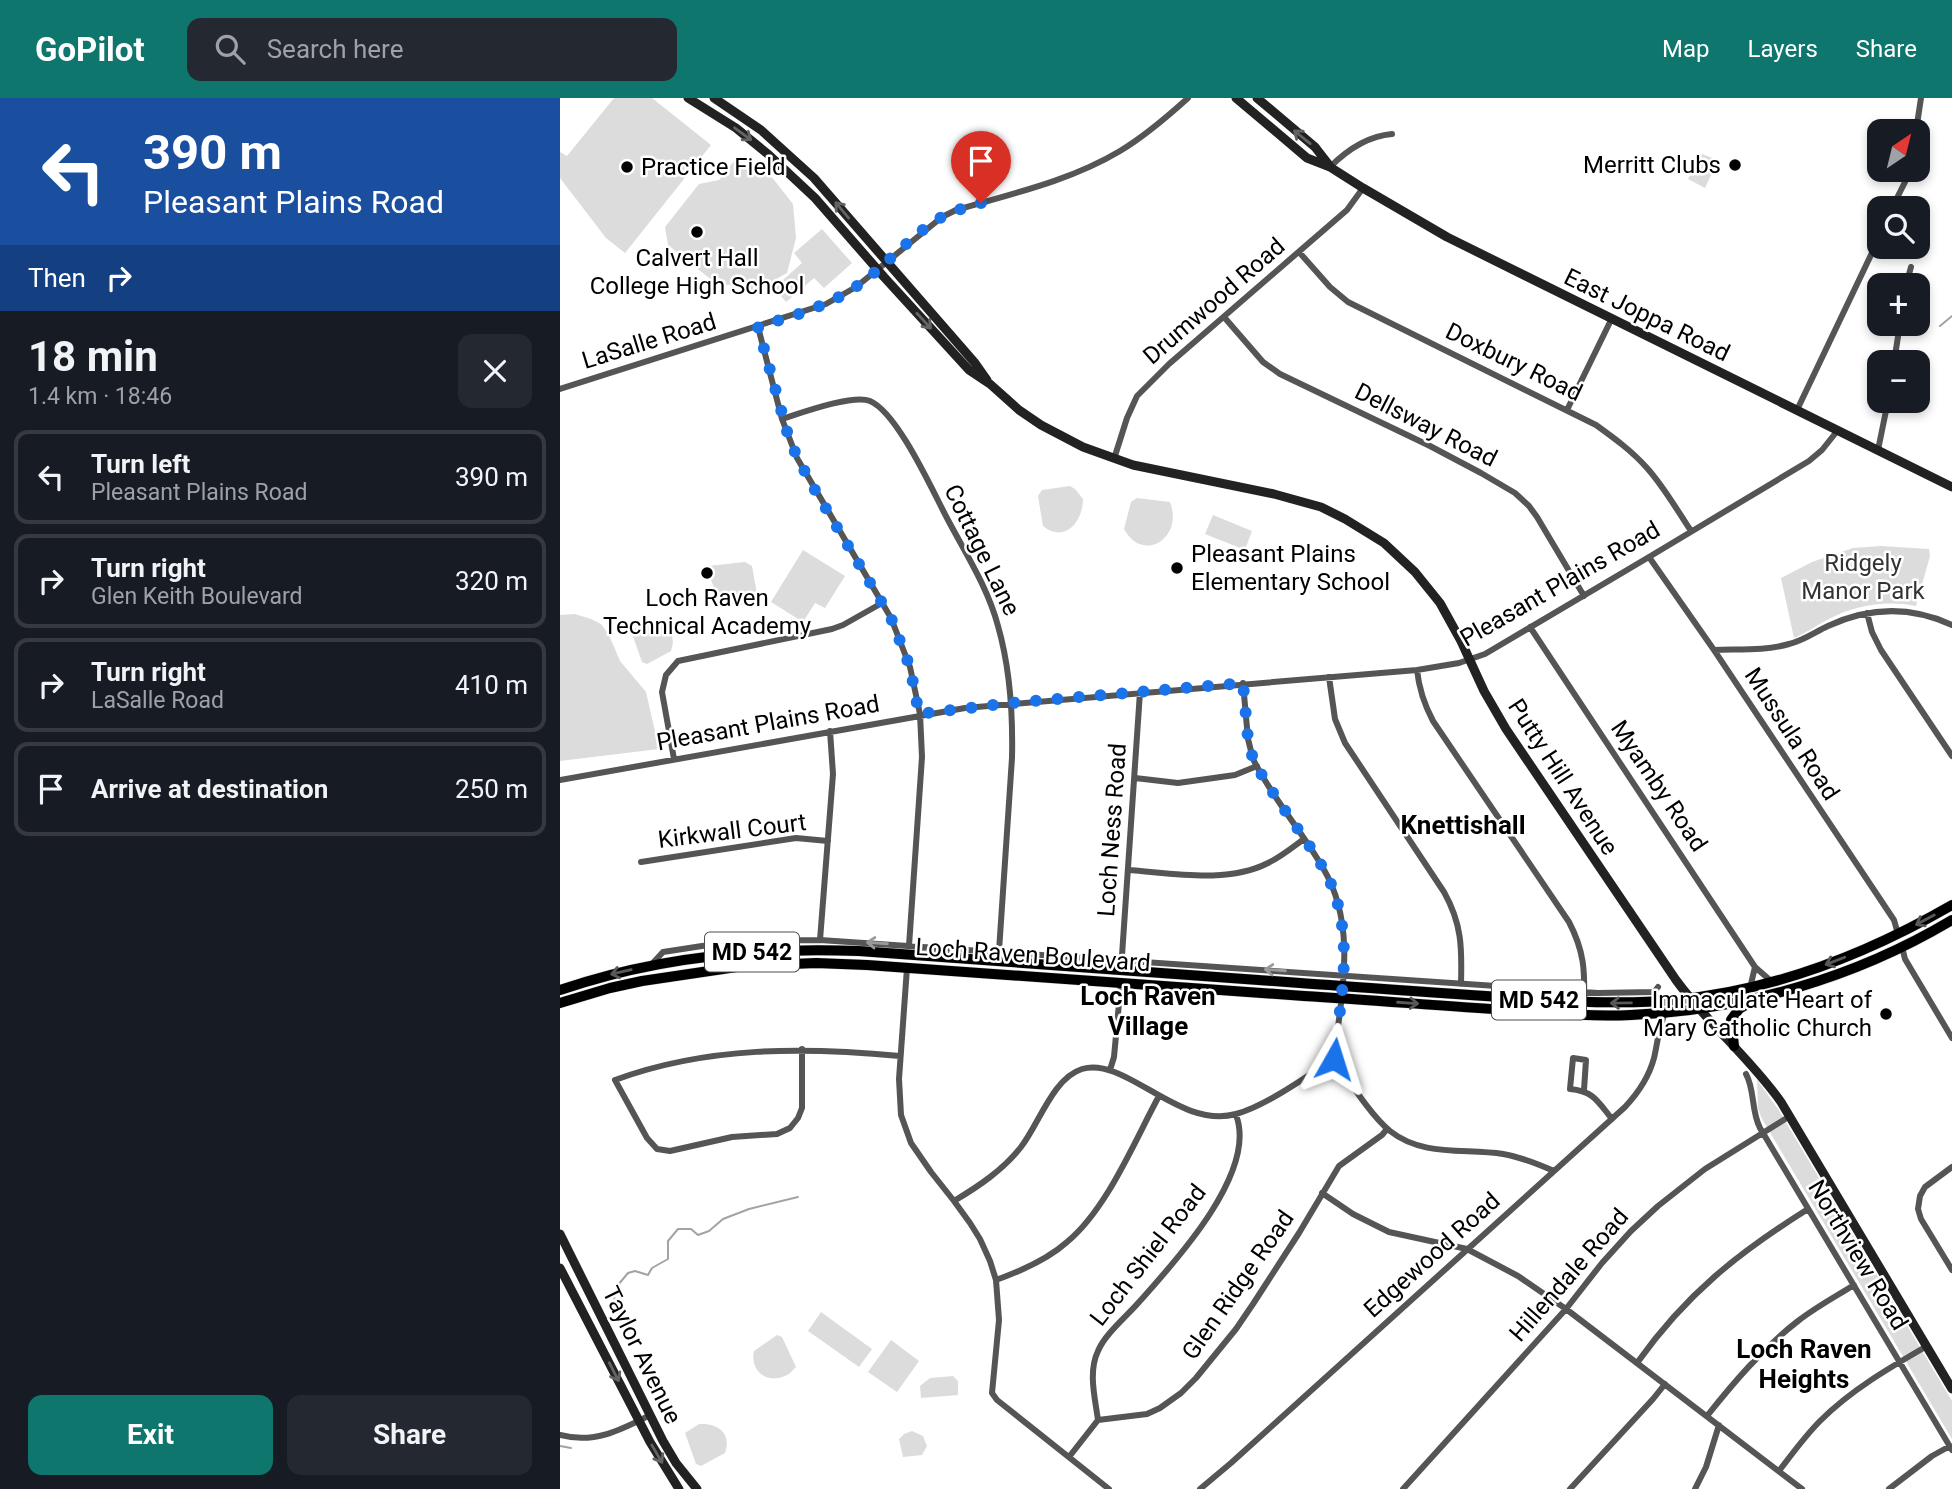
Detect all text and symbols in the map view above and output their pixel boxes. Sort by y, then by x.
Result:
search box [187,18,677,81]
text: GoPilot [35,30,145,69]
icon: search [211,30,249,68]
text: Search here [267,34,403,64]
text: Map [1662,35,1710,63]
text: Layers [1748,35,1818,63]
text: Share [1856,35,1917,63]
north arrow [1867,119,1930,182]
map controls [1867,119,1930,413]
text: 390 m [143,124,282,181]
icon: left [28,126,119,217]
one-way arrow [734,126,753,141]
one-way arrow [1294,129,1312,144]
pin [951,131,1011,203]
icon: arrive [962,142,1000,180]
place label: Merritt Clubs [1583,151,1721,179]
place label: Practice Field [641,153,786,181]
marker: Merritt Clubs [1727,157,1743,173]
marker: Practice Field [619,159,635,175]
text: Pleasant Plains Road [143,183,444,221]
button: search [1867,196,1930,259]
one-way arrow [834,202,850,220]
marker: Calvert Hall College High School [689,224,705,240]
street label: Drumwood Road [1138,232,1290,370]
place label: Calvert Hall College High School [590,244,804,300]
icon: right [100,259,138,297]
text: Then [28,263,86,293]
street label: East Joppa Road [1560,263,1734,367]
button: + [1867,273,1930,336]
street label: LaSalle Road [579,307,719,375]
one-way arrow [916,312,932,330]
street label: Doxbury Road [1441,317,1587,407]
text: 18 min [28,332,158,381]
button: close [458,334,532,408]
button: − [1867,350,1930,413]
street label: Dellsway Road [1350,377,1502,473]
text: 1.4 km · 18:46 [28,383,172,410]
text: Turn left [91,449,190,479]
icon: left [32,458,70,496]
text: 390 m [455,462,528,492]
text: Pleasant Plains Road [91,479,307,506]
street label: Cottage Lane [938,480,1026,620]
street label: Pleasant Plains Road [1455,515,1665,653]
place label: Pleasant Plains Elementary School [1191,540,1390,596]
park label: Ridgely Manor Park [1801,549,1926,605]
text: Turn right [91,553,206,583]
marker: Pleasant Plains Elementary School [1169,560,1185,576]
icon: right [32,562,70,600]
marker: Loch Raven Technical Academy [699,565,715,581]
text: 320 m [455,566,528,596]
text: Glen Keith Boulevard [91,583,303,610]
place label: Loch Raven Technical Academy [603,584,812,640]
text: Turn right [91,657,206,687]
street label: Mussula Road [1739,663,1845,805]
icon: right [32,666,70,704]
text: 410 m [455,670,528,700]
text: LaSalle Road [91,687,224,714]
street label: Pleasant Plains Road [654,690,882,756]
street label: Putty Hill Avenue [1502,694,1624,860]
street label: Myamby Road [1605,715,1713,857]
street label: Loch Ness Road [1092,742,1132,918]
icon: arrive [32,770,70,808]
text: Arrive at destination [91,774,328,804]
text: 250 m [455,774,528,804]
street label: Kirkwall Court [656,808,808,854]
district label: Knettishall [1400,810,1526,840]
one-way arrow [1915,914,1936,927]
road number: MD 542 [705,932,799,972]
street label: Loch Raven Boulevard [914,933,1152,977]
one-way arrow [866,937,889,950]
one-way arrow [1825,956,1847,968]
one-way arrow [1264,963,1287,976]
one-way arrow [610,966,633,979]
road number: MD 542 [1492,980,1586,1020]
district label: Loch Raven Village [1080,981,1216,1041]
place label: Immaculate Heart of Mary Catholic Church [1643,986,1873,1042]
one-way arrow [1610,996,1633,1009]
one-way arrow [1397,997,1419,1010]
marker: Immaculate Heart of Mary Catholic Church [1878,1006,1894,1022]
position arrow [1297,1022,1371,1096]
street label: Northview Road [1802,1175,1914,1335]
street label: Loch Shiel Road [1084,1179,1212,1331]
street label: Edgewood Road [1358,1187,1506,1323]
street label: Hillendale Road [1504,1203,1634,1347]
street label: Glen Ridge Road [1176,1205,1300,1365]
street label: Taylor Avenue [597,1282,687,1428]
district label: Loch Raven Heights [1736,1334,1872,1394]
one-way arrow [607,1361,621,1382]
button: Exit [28,1395,273,1475]
button: Share [287,1395,532,1475]
one-way arrow [651,1443,664,1464]

